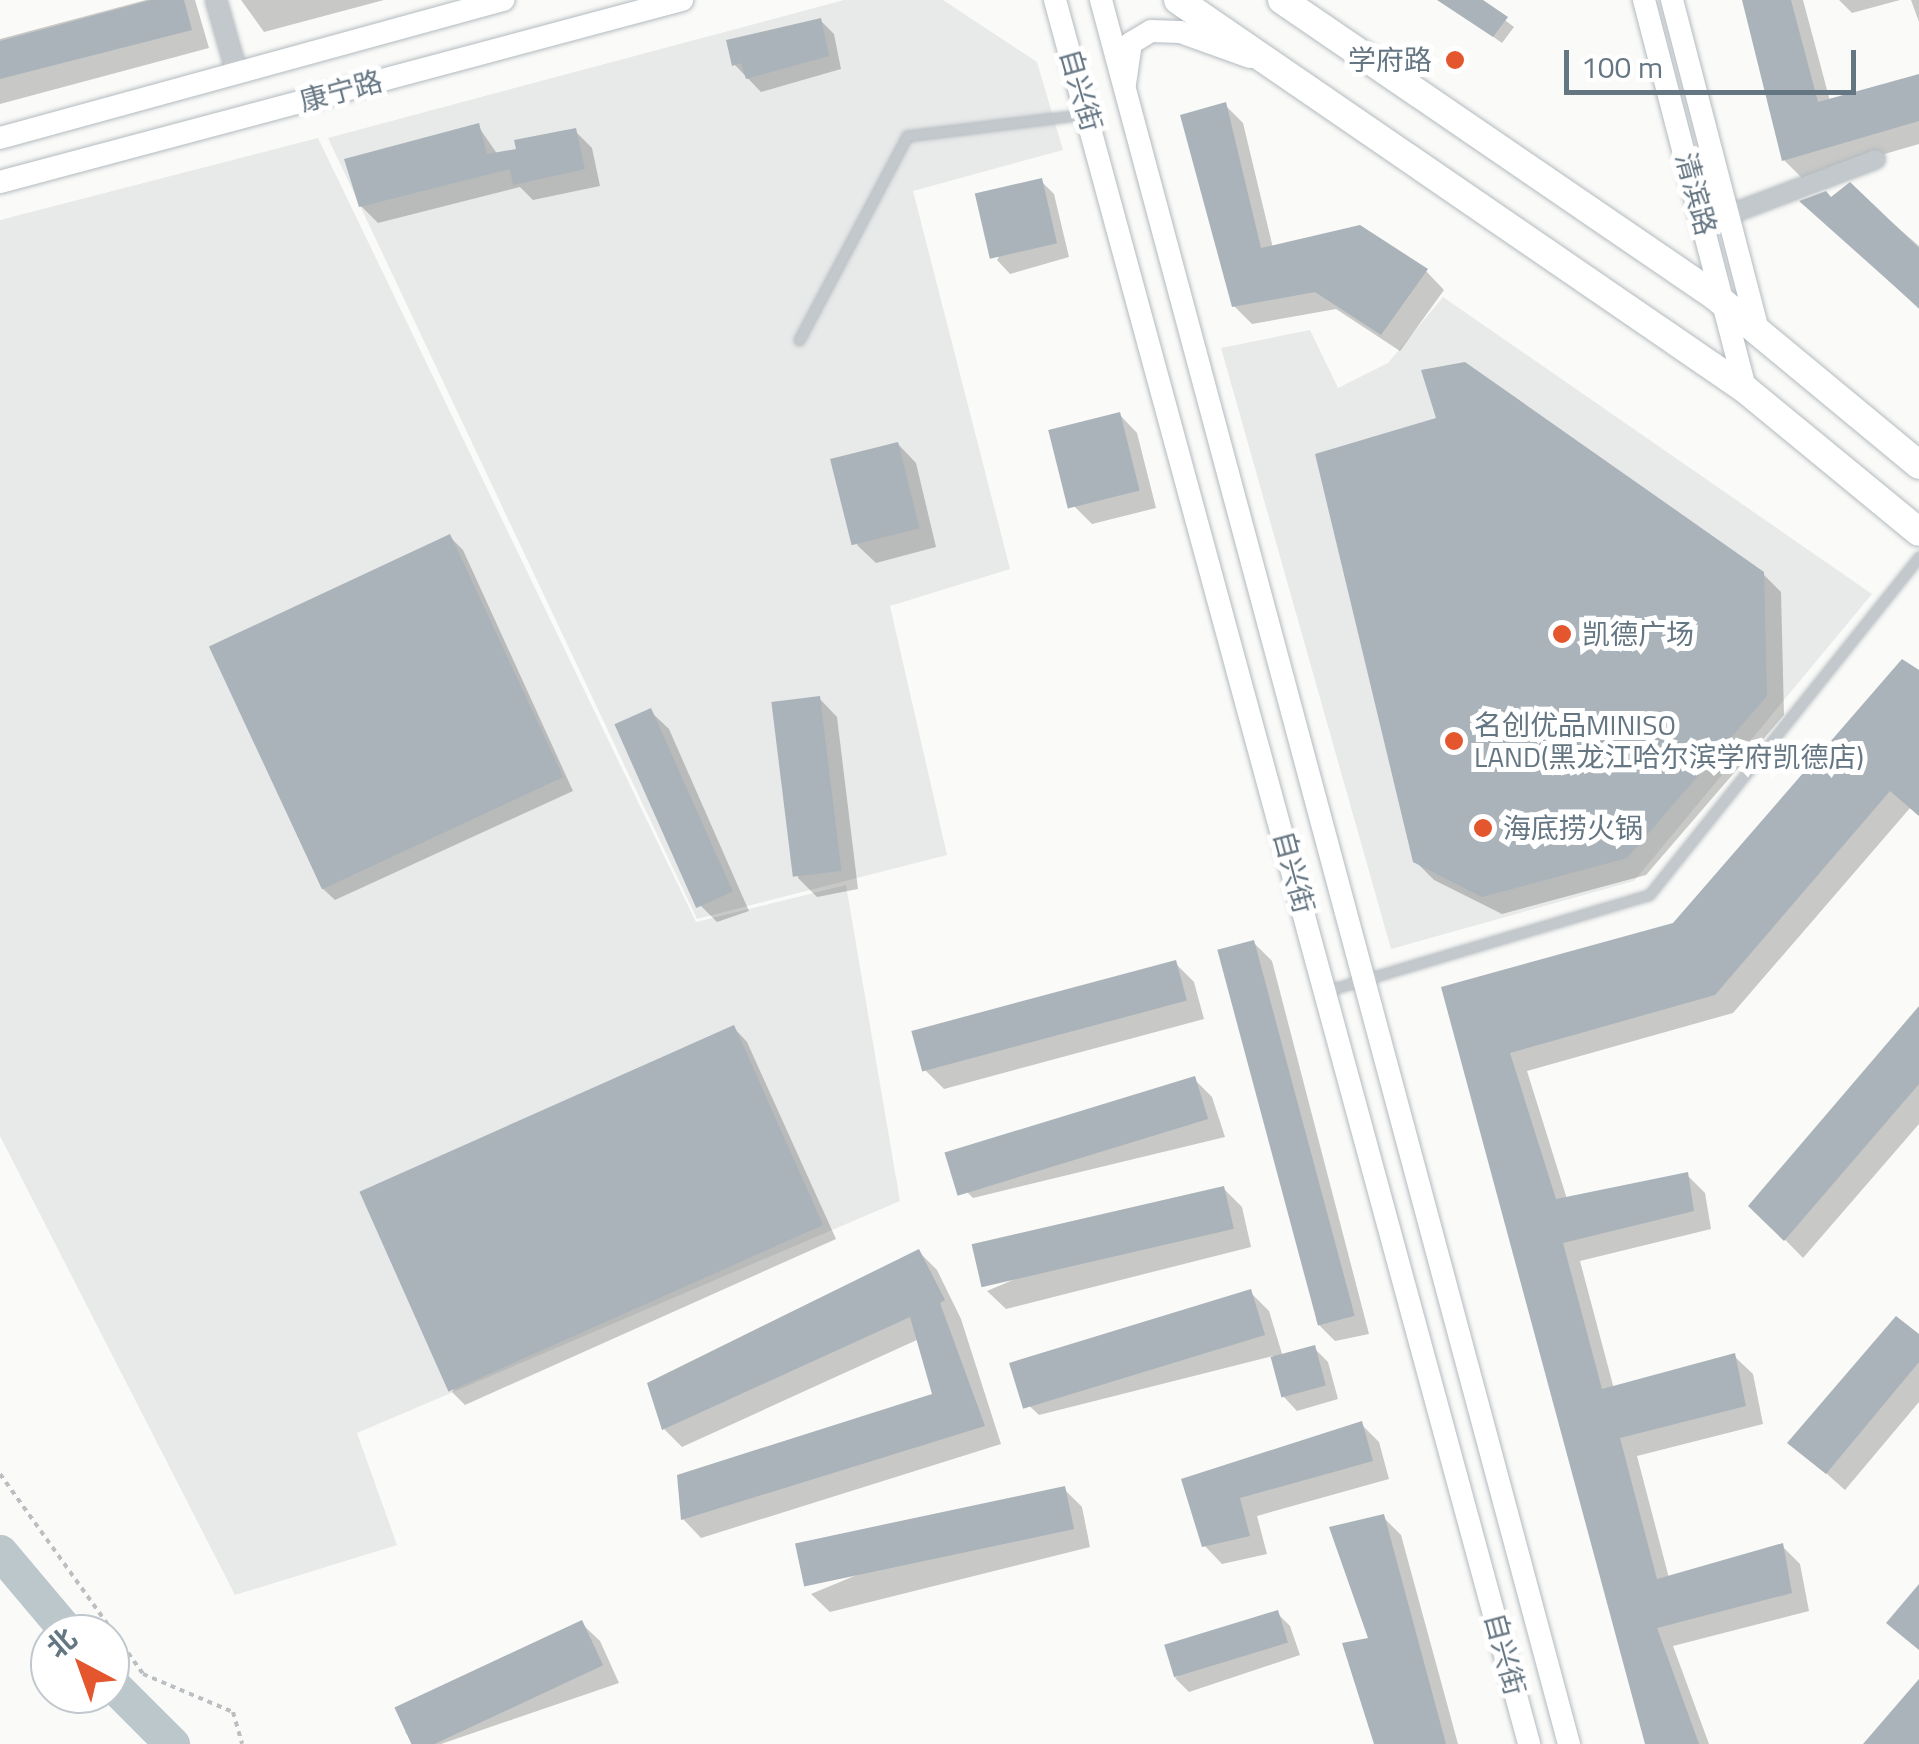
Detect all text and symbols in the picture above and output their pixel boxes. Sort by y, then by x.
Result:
scale bar [1569,30,1862,92]
place label: 学府路 [1348,43,1432,77]
text: 100 m [1581,44,1663,90]
street label: 自兴街 [1053,45,1109,135]
marker: 学府路 [1442,47,1468,73]
street label: 康宁路 [296,64,386,118]
street label: 清滨路 [1669,149,1723,239]
place label: 凯德广场 [1582,617,1694,651]
marker: 凯德广场 [1551,623,1573,645]
place label: 名创优品MINISO LAND(黑龙江哈尔滨学府凯德店) [1474,708,1864,774]
marker: 名创优品MINISO LAND(黑龙江哈尔滨学府凯德店) [1443,730,1465,752]
place label: 海底捞火锅 [1503,811,1643,845]
marker: 海底捞火锅 [1472,817,1494,839]
street label: 自兴街 [1267,827,1321,917]
street label: 自兴街 [1478,1609,1532,1699]
north arrow [30,1614,130,1714]
text: 北 [37,1617,86,1668]

